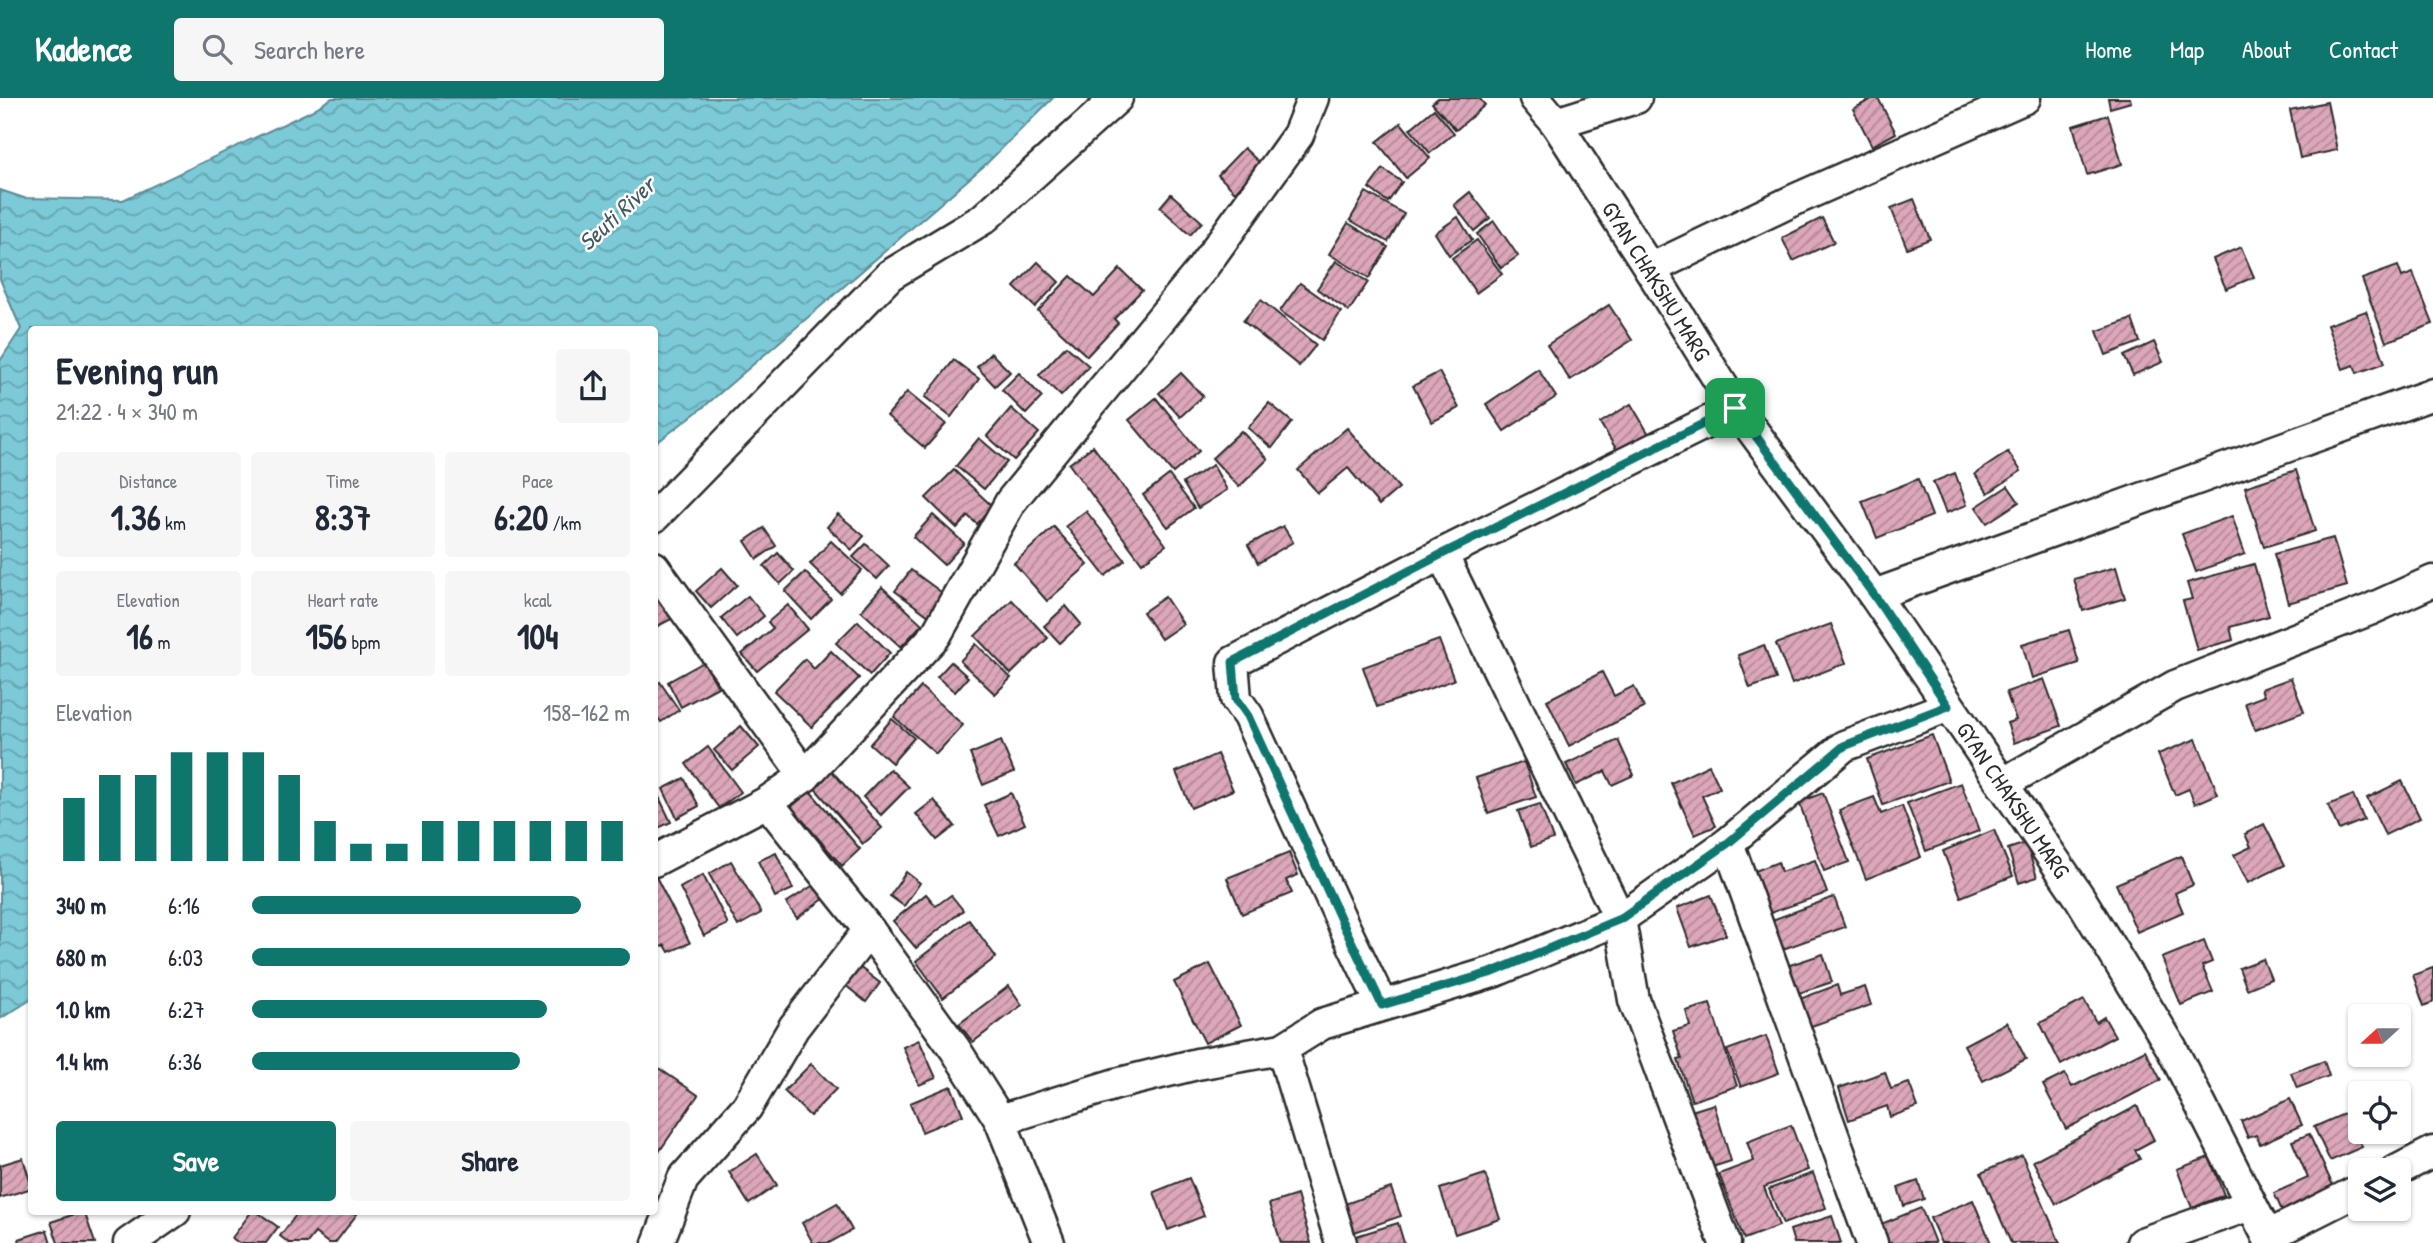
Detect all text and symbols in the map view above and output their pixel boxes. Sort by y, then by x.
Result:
search box [174,18,664,81]
text: Kadence [35,27,132,71]
icon: search [198,30,236,68]
text: Search here [254,32,365,67]
text: Home [2085,33,2132,65]
text: Map [2170,33,2204,65]
text: About [2242,33,2291,65]
text: Contact [2329,33,2398,65]
water label: Seuti River [571,168,664,257]
street label: GYAN CHAKSHU MARG [1595,195,1718,366]
text: Evening run [56,344,219,396]
button: share [556,349,630,423]
pin [1705,378,1765,438]
icon: arrive [1716,389,1754,427]
text: 21:22 · 4 × 340 m [56,396,198,427]
text: Distance [119,468,177,494]
text: Time [326,468,360,494]
text: Pace [522,468,553,494]
text: 1.36 [111,494,161,541]
text: 8:37 [315,494,371,541]
text: 6:20 [494,494,548,541]
text: km [161,510,186,536]
text: /km [548,510,581,536]
text: Elevation [117,587,180,613]
text: Heart rate [308,587,378,613]
text: kcal [524,587,552,613]
text: 16 [126,613,153,660]
text: 156 [306,613,347,660]
text: 104 [517,613,558,660]
text: m [153,629,170,655]
text: bpm [347,629,380,655]
text: Elevation [56,697,132,728]
text: 158–162 m [543,697,630,728]
street label: GYAN CHAKSHU MARG [1950,716,2077,884]
text: 340 m [56,890,106,921]
text: 6:16 [168,890,200,921]
text: 680 m [56,942,106,973]
text: 6:03 [168,942,203,973]
text: 1.0 km [56,994,110,1025]
text: 6:27 [168,994,205,1025]
north arrow [2348,1004,2412,1068]
map controls [2348,1004,2411,1221]
text: 1.4 km [56,1046,108,1077]
text: 6:36 [168,1046,202,1077]
button: locate [2348,1081,2411,1144]
button: Save [56,1121,336,1201]
button: Share [350,1121,630,1201]
button: layers [2348,1158,2411,1221]

